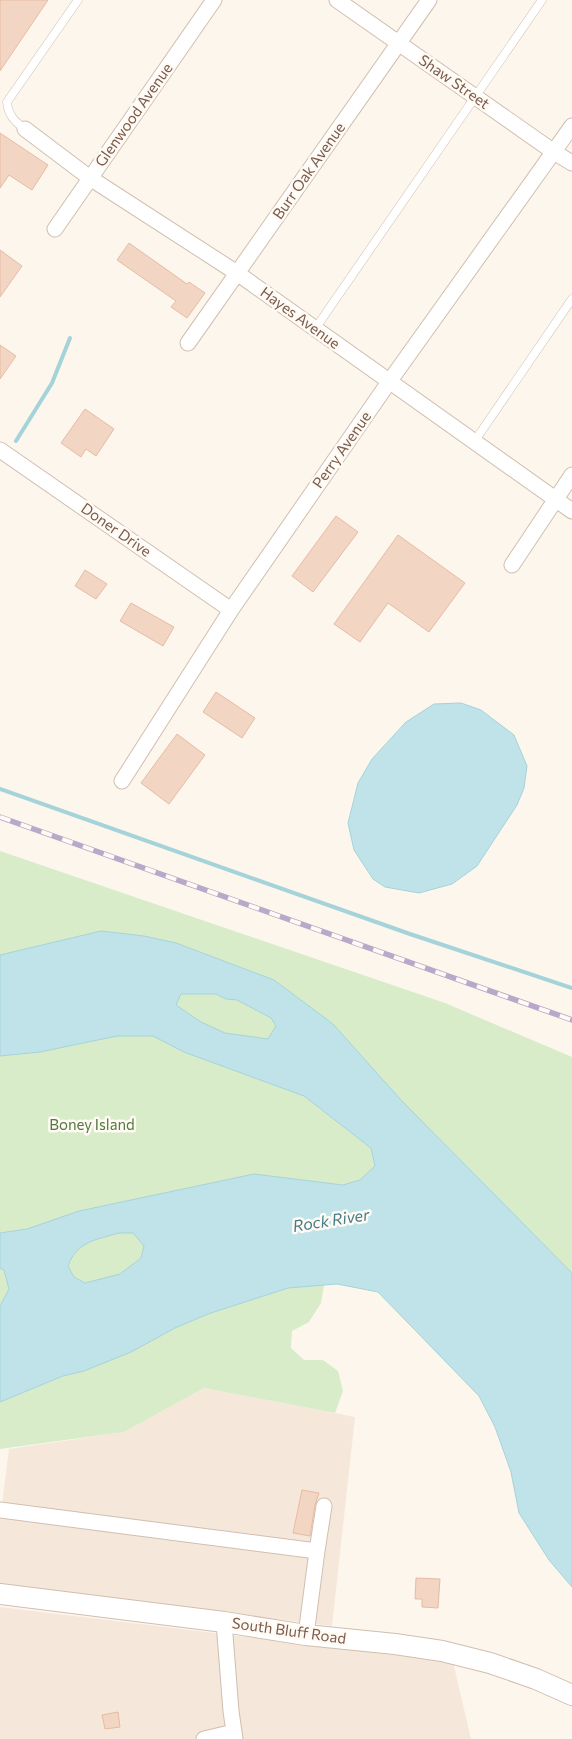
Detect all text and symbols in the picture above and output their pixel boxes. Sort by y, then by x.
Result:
street label: Shaw Street [416,50,493,112]
street label: Glenwood Avenue [91,59,176,170]
street label: Burr Oak Avenue [268,118,348,222]
street label: Hayes Avenue [257,282,344,352]
street label: Perry Avenue [308,407,374,491]
street label: Doner Drive [78,498,155,560]
park label: Boney Island [49,1115,135,1133]
water label: Rock River [291,1204,371,1235]
street label: South Bluff Road [231,1613,347,1647]

